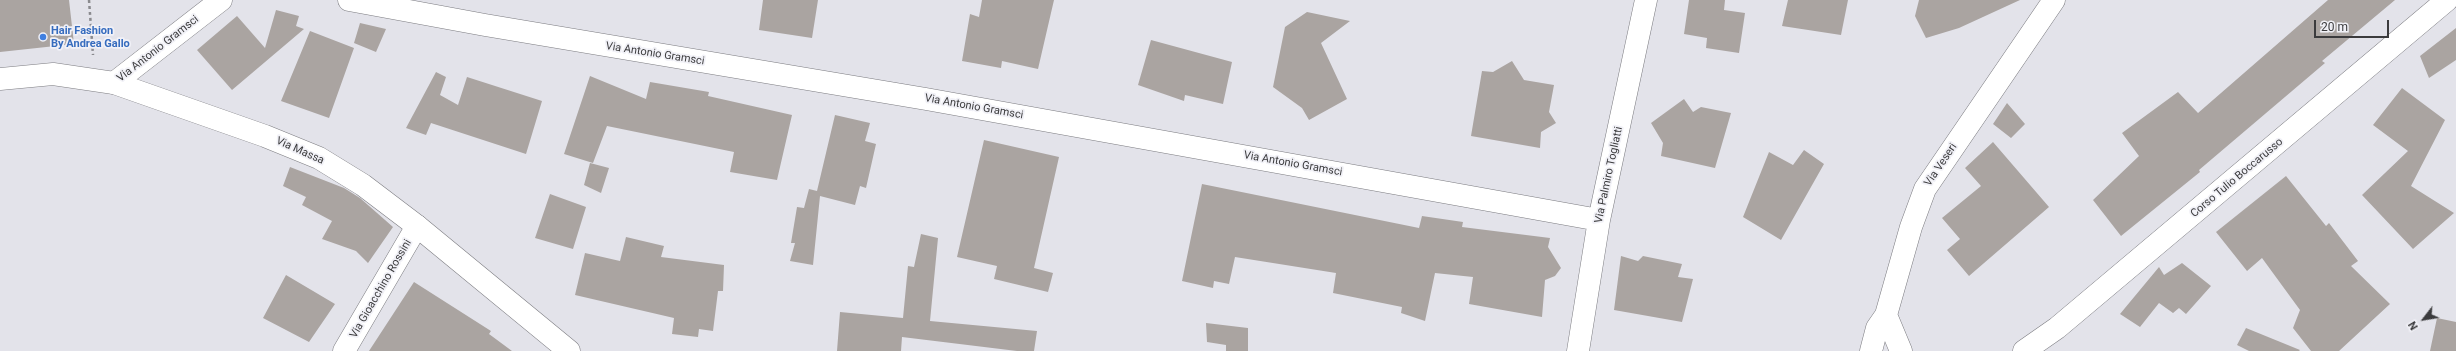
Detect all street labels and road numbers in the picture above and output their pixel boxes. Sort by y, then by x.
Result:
street label: Via Antonio Gramsci [115,13,201,85]
street label: Via Antonio Gramsci [605,40,705,68]
street label: Via Antonio Gramsci [924,92,1024,122]
street label: Via Palmiro Togliatti [1592,125,1626,225]
street label: Via Massa [274,135,326,167]
street label: Corso Tulio Boccarusso [2188,136,2286,220]
street label: Via Veseri [1922,141,1960,189]
street label: Via Antonio Gramsci [1243,149,1343,179]
street label: Via Gioacchino Rossini [347,237,415,341]

